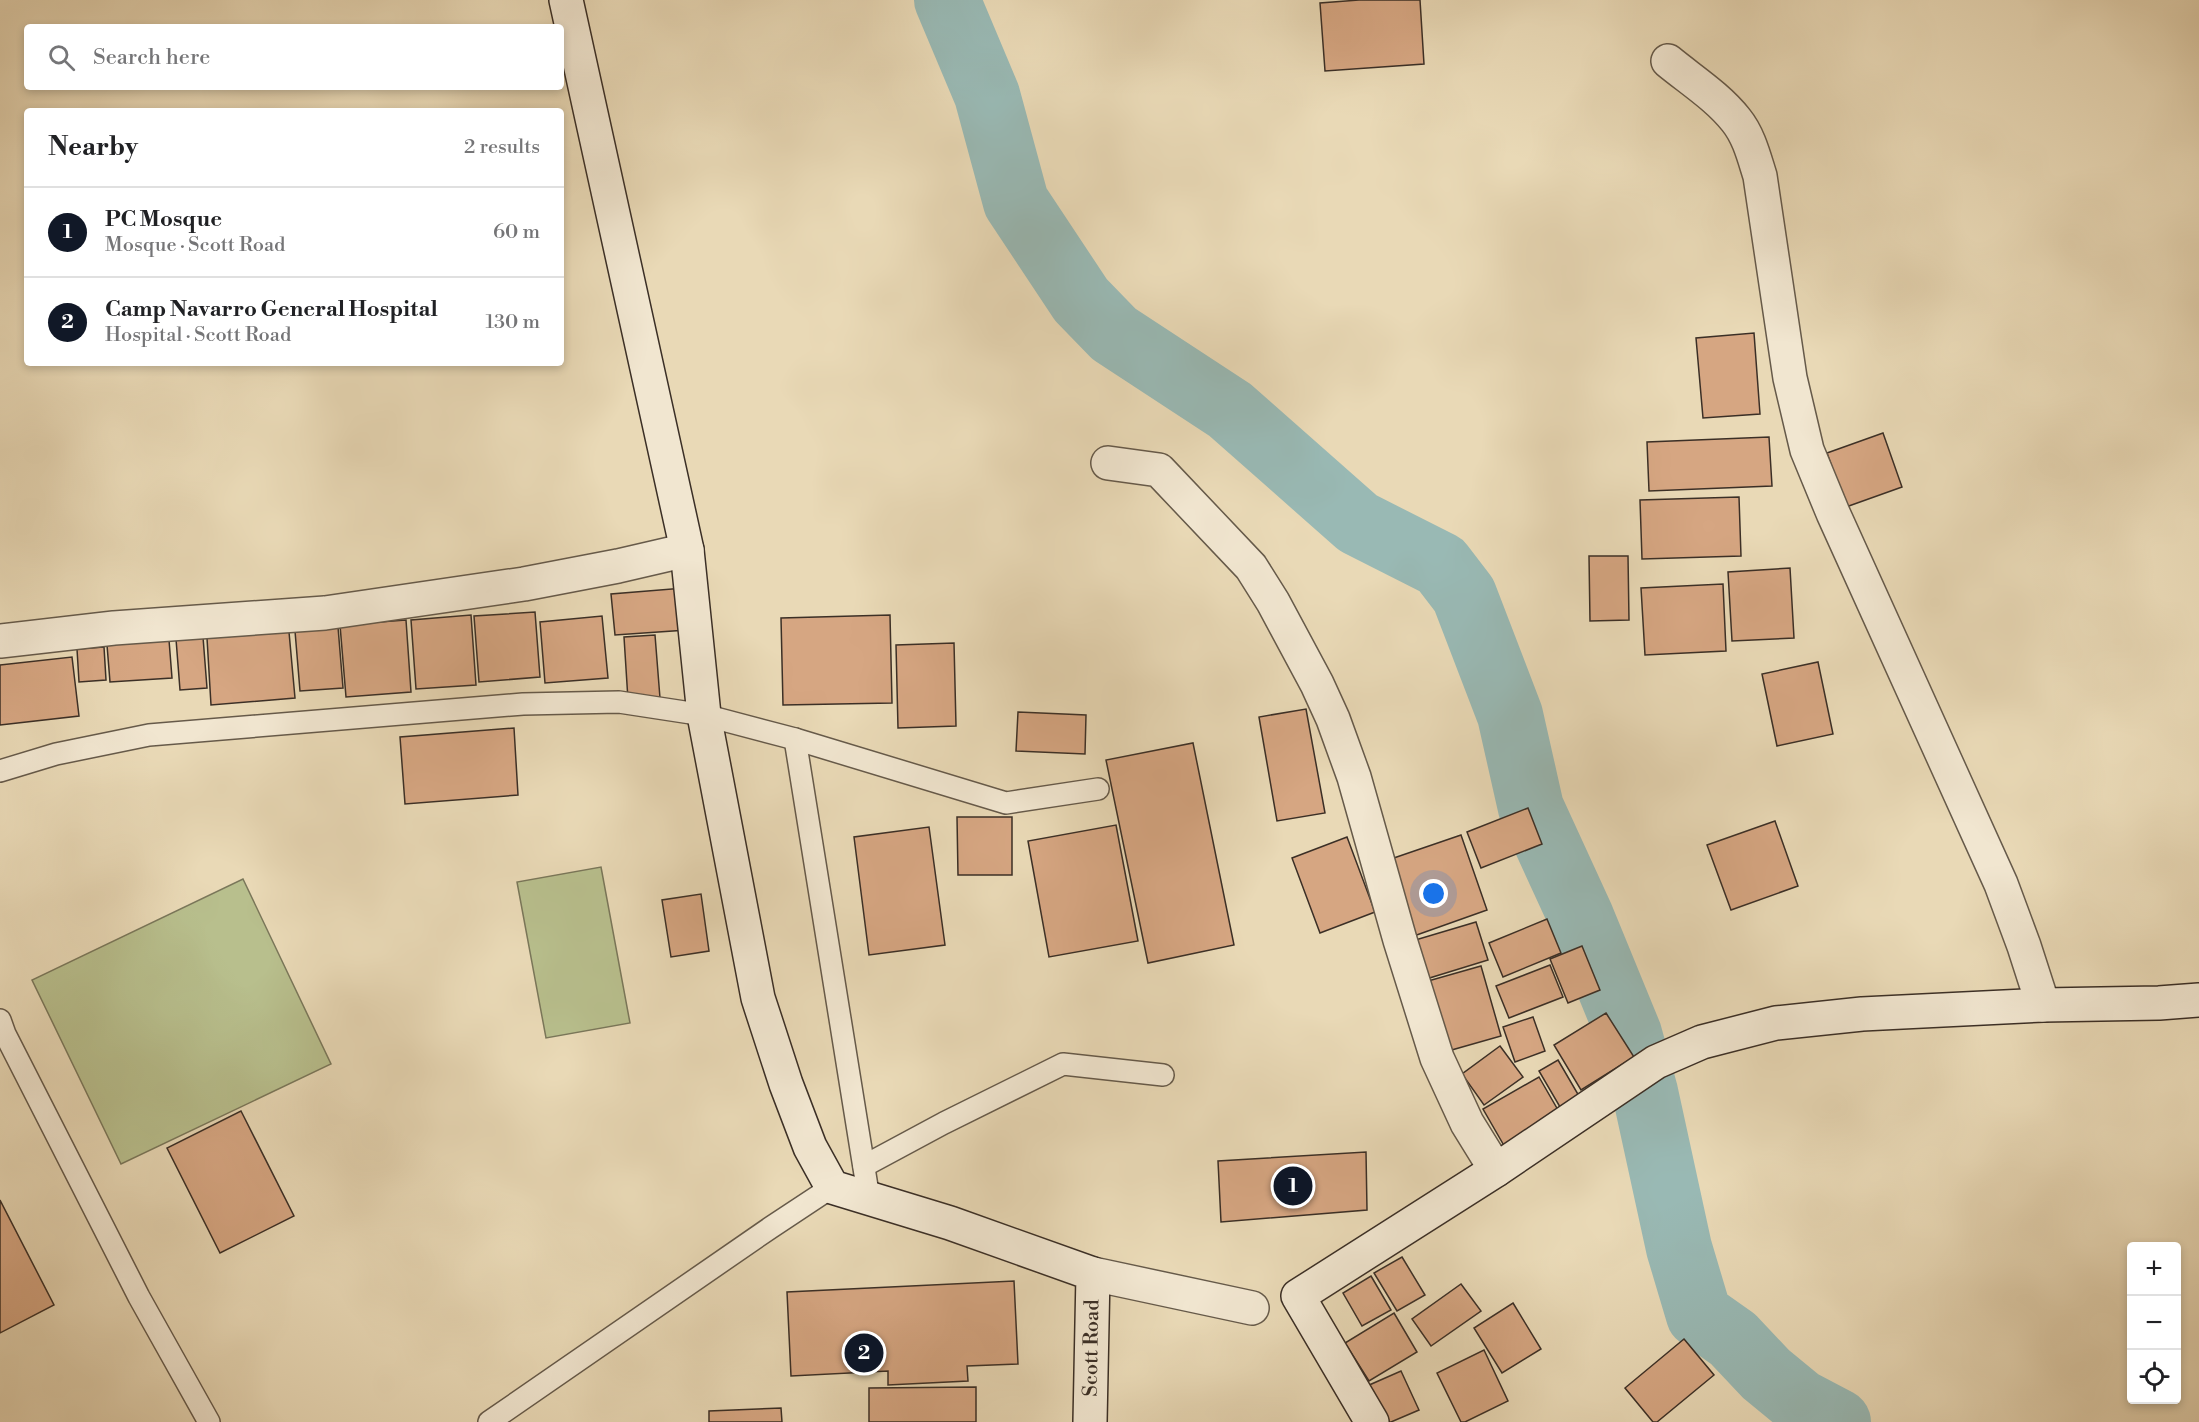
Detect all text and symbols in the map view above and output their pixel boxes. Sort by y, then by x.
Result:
search box [24,24,564,90]
icon: search [45,41,78,74]
text: Search here [93,44,210,71]
text: Nearby [48,131,138,163]
text: 2 results [464,135,540,160]
text: PC Mosque [105,206,222,233]
text: 1 [63,220,72,245]
text: 60 m [493,220,540,245]
text: Mosque · Scott Road [105,233,285,258]
text: Camp Navarro General Hospital [105,296,438,323]
text: 2 [61,310,74,335]
text: 130 m [485,310,540,335]
text: Hospital · Scott Road [105,323,291,348]
your location [1419,879,1448,908]
pin: 1 [1274,1164,1312,1208]
map controls [2127,1242,2181,1404]
button: + [2127,1242,2181,1296]
button: − [2127,1296,2181,1350]
street label: Scott Road [1079,1298,1105,1397]
pin: 2 [844,1330,884,1376]
button: locate [2127,1350,2181,1404]

